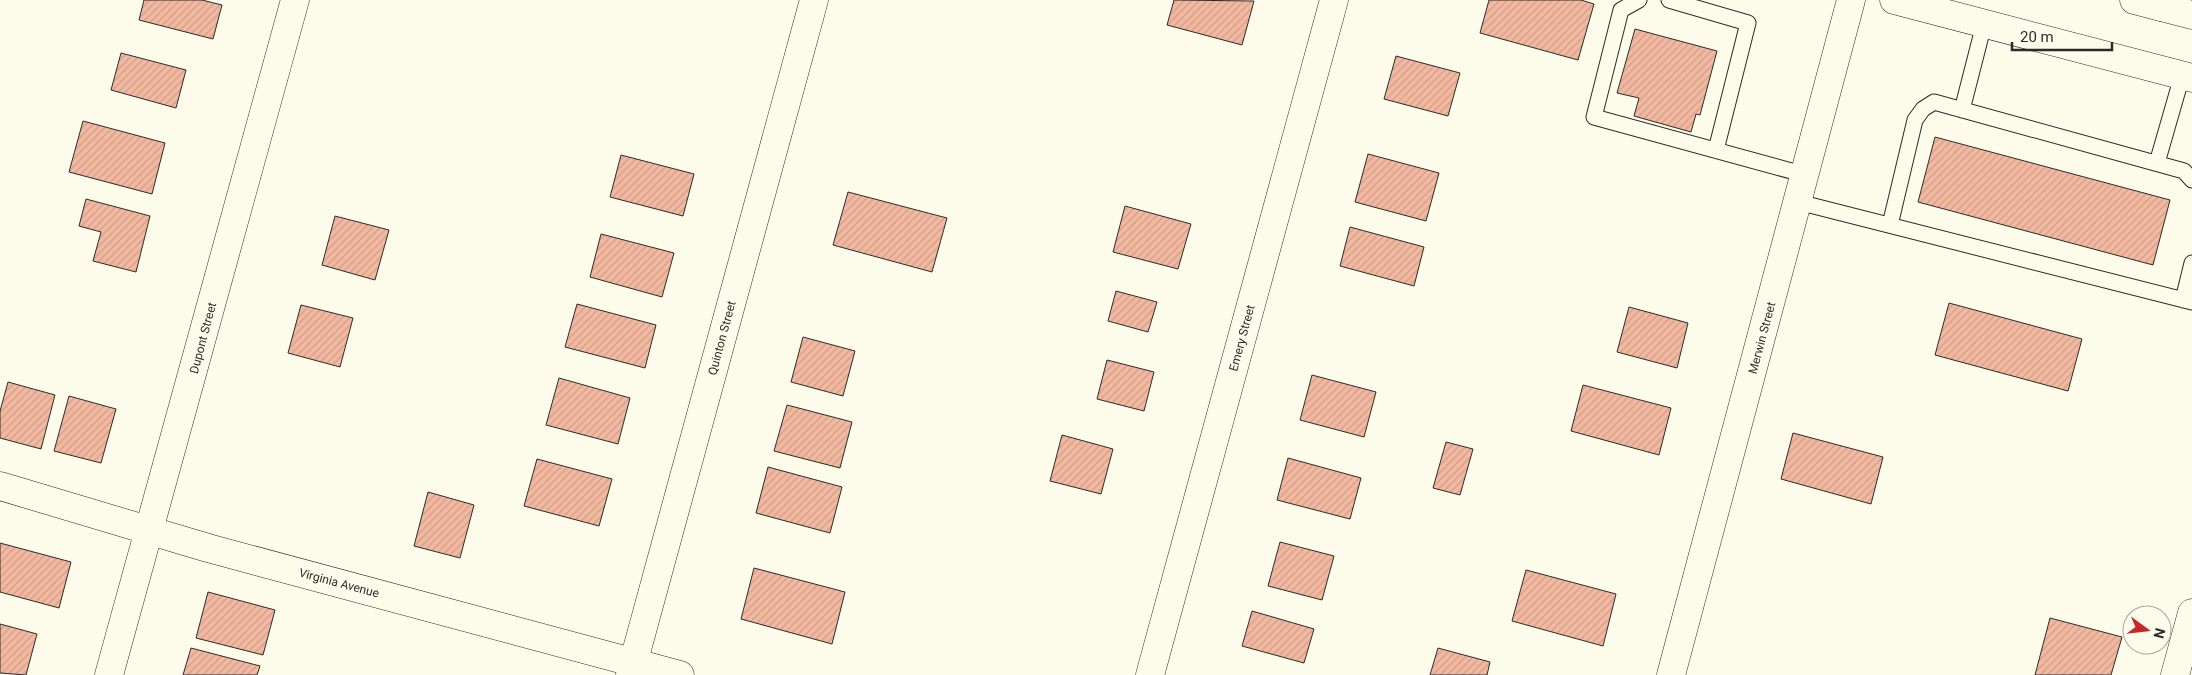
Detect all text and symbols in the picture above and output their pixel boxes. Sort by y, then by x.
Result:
scale bar [2012,20,2112,52]
text: 20 m [2020,28,2054,46]
street label: Quinton Street [705,299,739,377]
street label: Merwin Street [1746,300,1778,376]
street label: Dupont Street [187,301,219,375]
street label: Emery Street [1226,303,1258,373]
street label: Virginia Avenue [297,566,381,600]
north arrow [2122,605,2172,655]
text: N [2151,627,2169,640]

